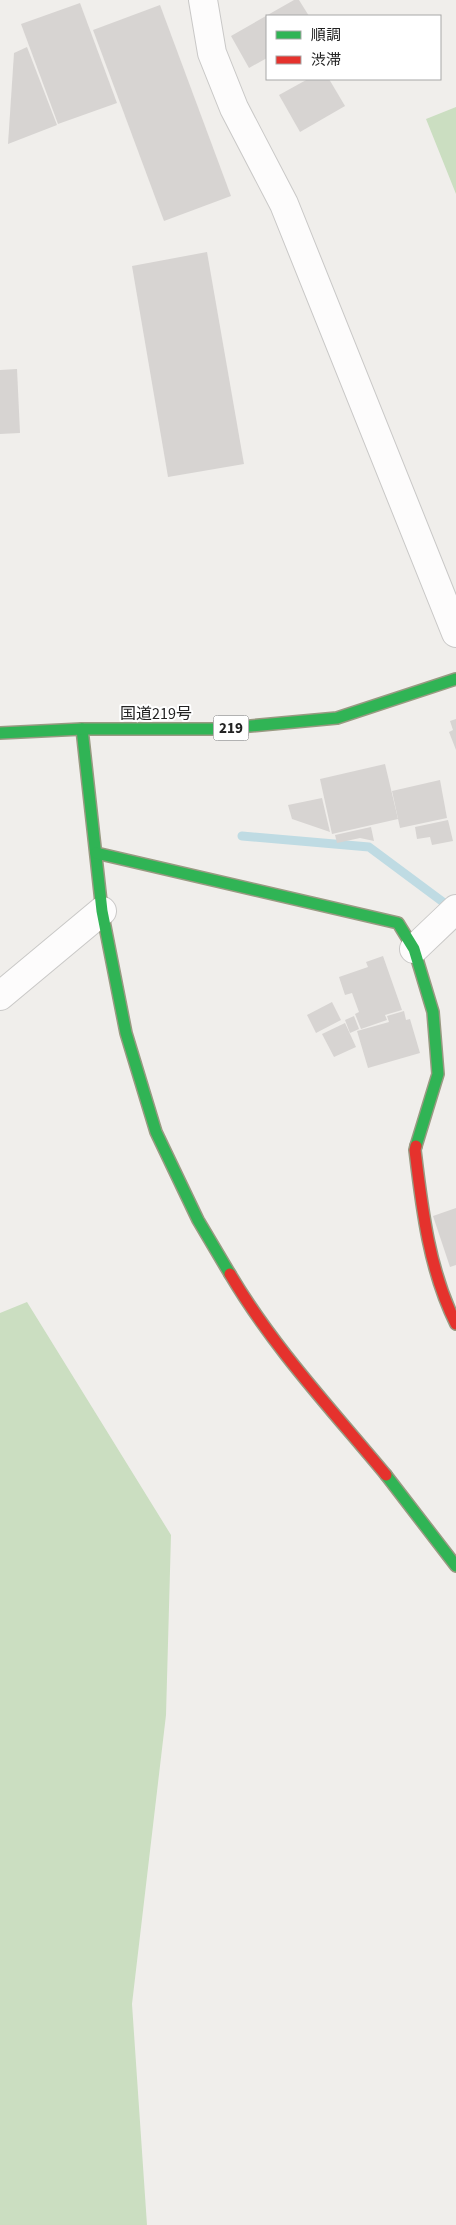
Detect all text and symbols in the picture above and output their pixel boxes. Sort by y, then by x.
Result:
legend [266,15,441,80]
text: 順調 [311,25,341,46]
text: 渋滞 [311,50,341,71]
street label: 国道219号 [120,703,192,725]
road number: 219 [214,716,248,740]

